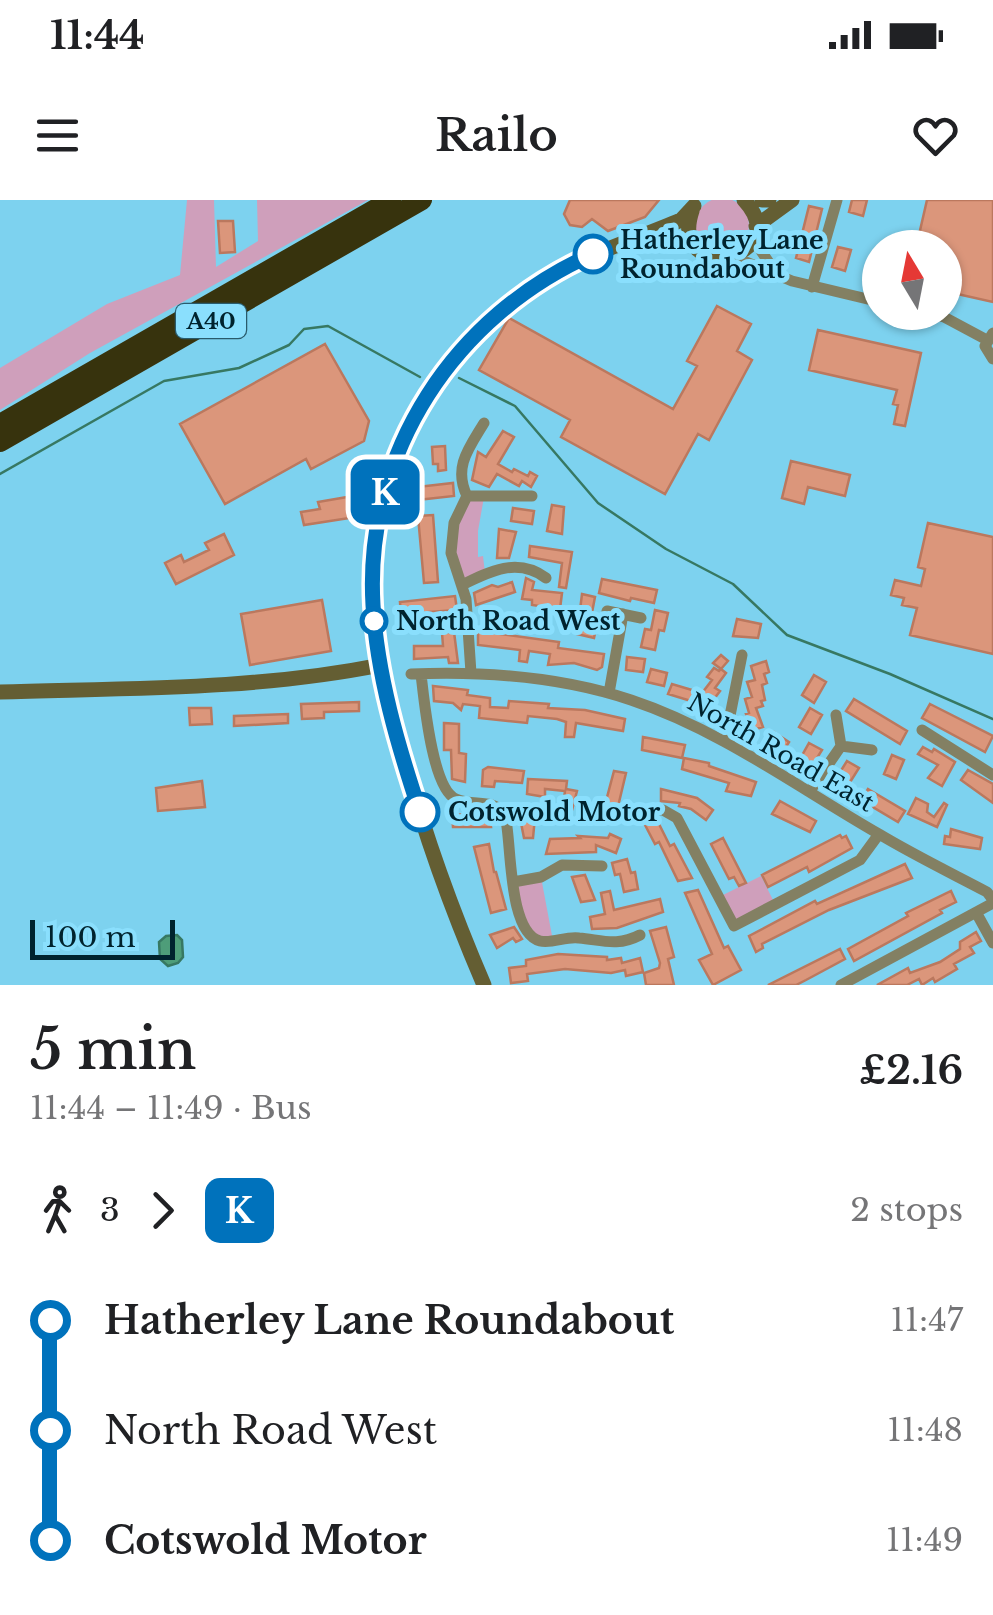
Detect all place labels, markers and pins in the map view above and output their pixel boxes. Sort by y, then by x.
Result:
place label: Hatherley Lane Roundabout [620,225,824,285]
marker: Hatherley Lane Roundabout [574,235,612,273]
place label: North Road West [396,606,621,637]
marker: North Road West [361,608,387,634]
marker: Cotswold Motor [401,793,439,831]
place label: Cotswold Motor [448,797,661,828]

